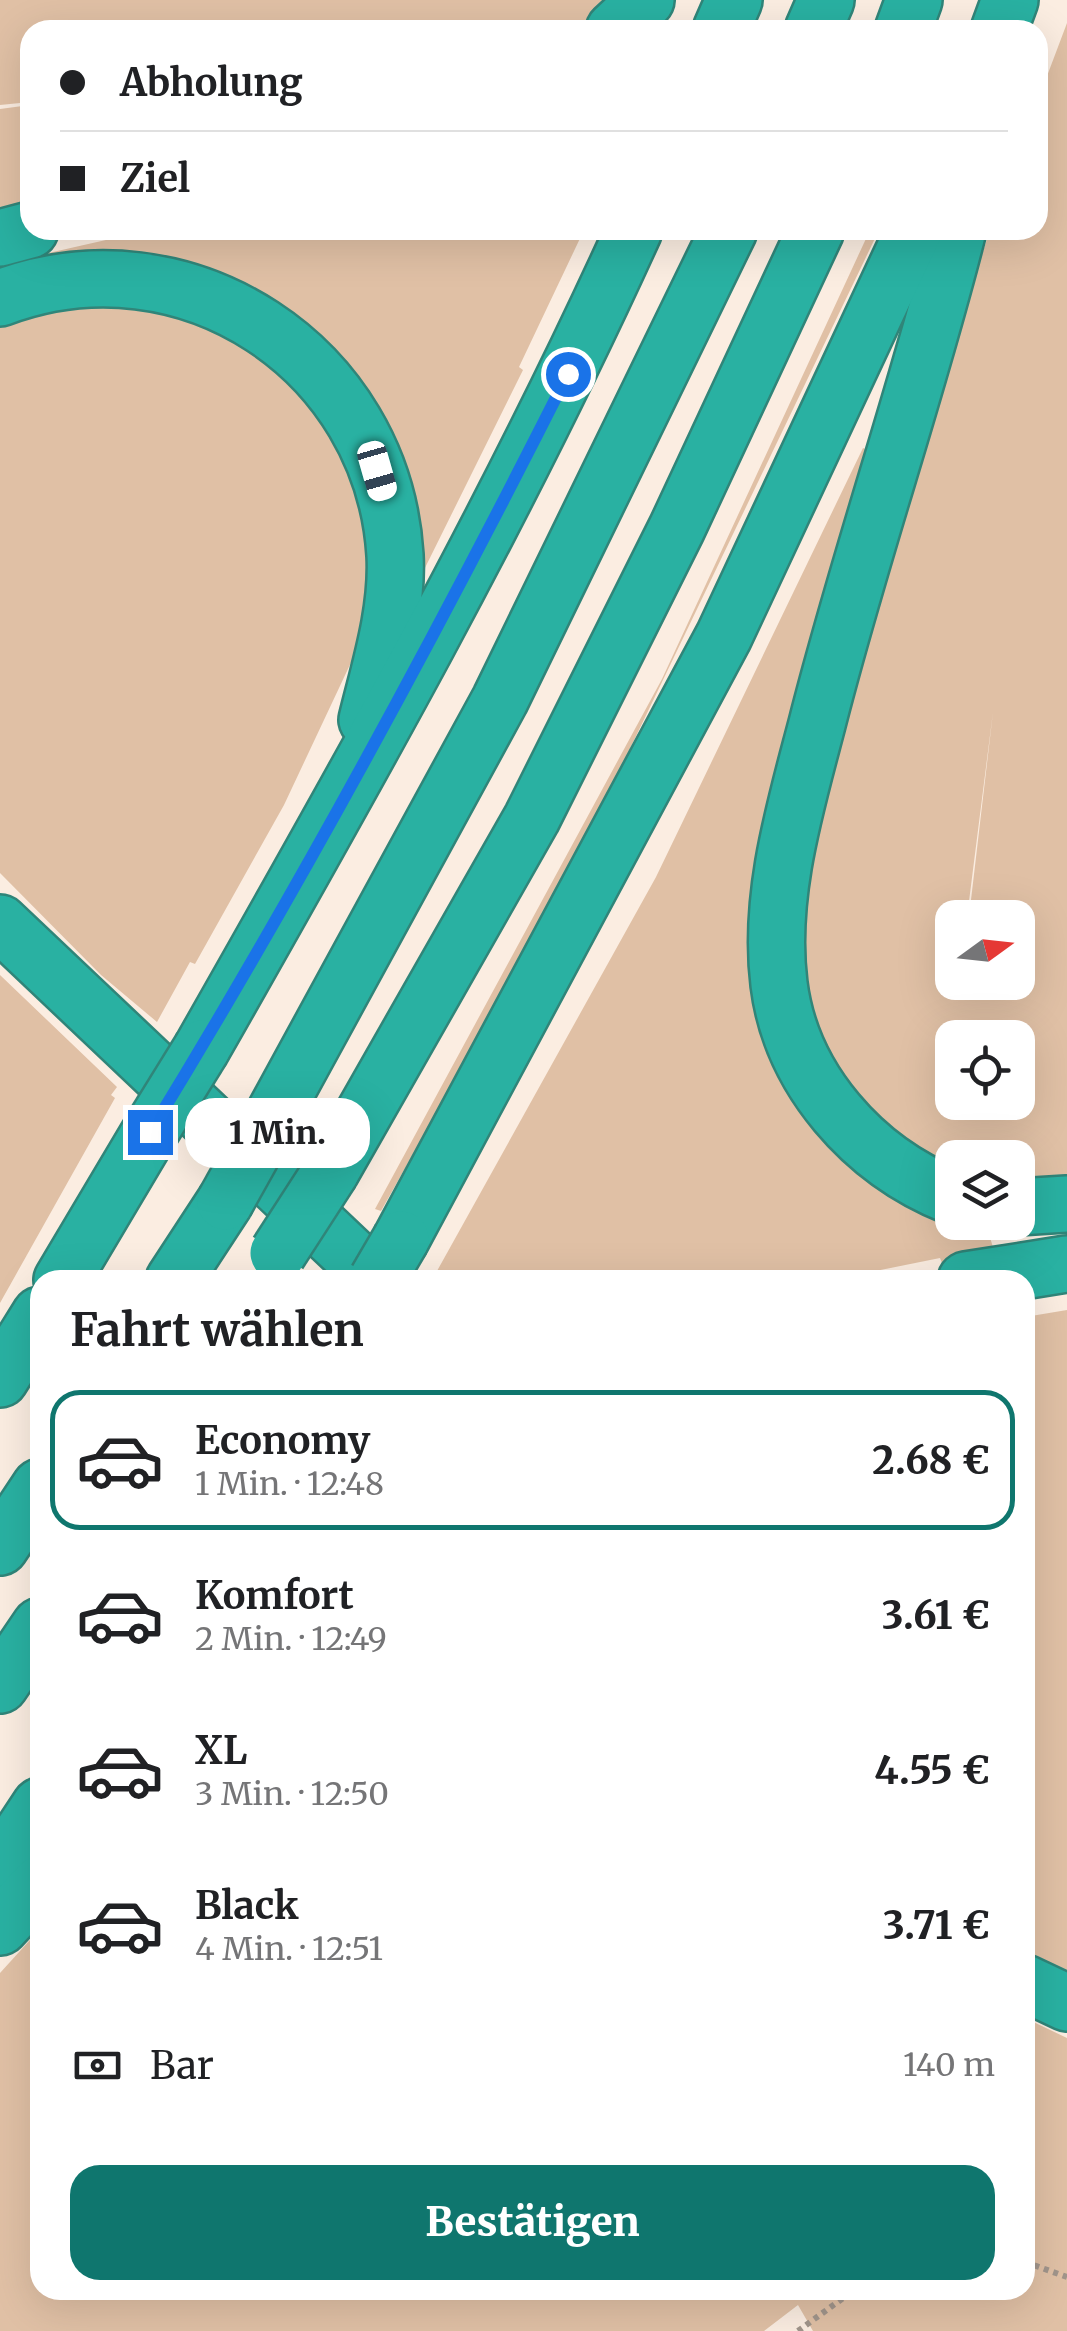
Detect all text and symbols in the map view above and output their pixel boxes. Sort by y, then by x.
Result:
text: Abholung [120,59,303,106]
text: Ziel [120,155,190,202]
route start [546,352,591,397]
car [354,438,400,504]
north arrow [935,900,1035,1000]
map controls [935,900,1035,1240]
button: locate [935,1020,1035,1120]
callout: 1 Min. [185,1097,370,1167]
route end [128,1110,173,1155]
text: 1 Min. [229,1113,326,1153]
button: layers [935,1140,1035,1240]
text: Fahrt wählen [70,1302,364,1358]
icon: car [75,1415,165,1505]
text: Economy [195,1417,370,1464]
text: 2.68 € [872,1437,990,1484]
text: 1 Min. · 12:48 [195,1464,384,1504]
icon: car [75,1570,165,1660]
text: Komfort [195,1572,354,1619]
text: 3.61 € [882,1592,990,1639]
text: 2 Min. · 12:49 [195,1619,387,1659]
icon: car [75,1725,165,1815]
text: XL [195,1727,247,1774]
text: 4.55 € [874,1747,990,1794]
text: 3 Min. · 12:50 [195,1774,389,1814]
icon: car [75,1880,165,1970]
text: Black [195,1882,299,1929]
text: 3.71 € [883,1902,990,1949]
text: 4 Min. · 12:51 [195,1929,383,1969]
icon: cash [70,2038,125,2093]
text: Bar [150,2042,214,2089]
text: 140 m [903,2045,995,2085]
button: Bestätigen [70,2165,995,2280]

